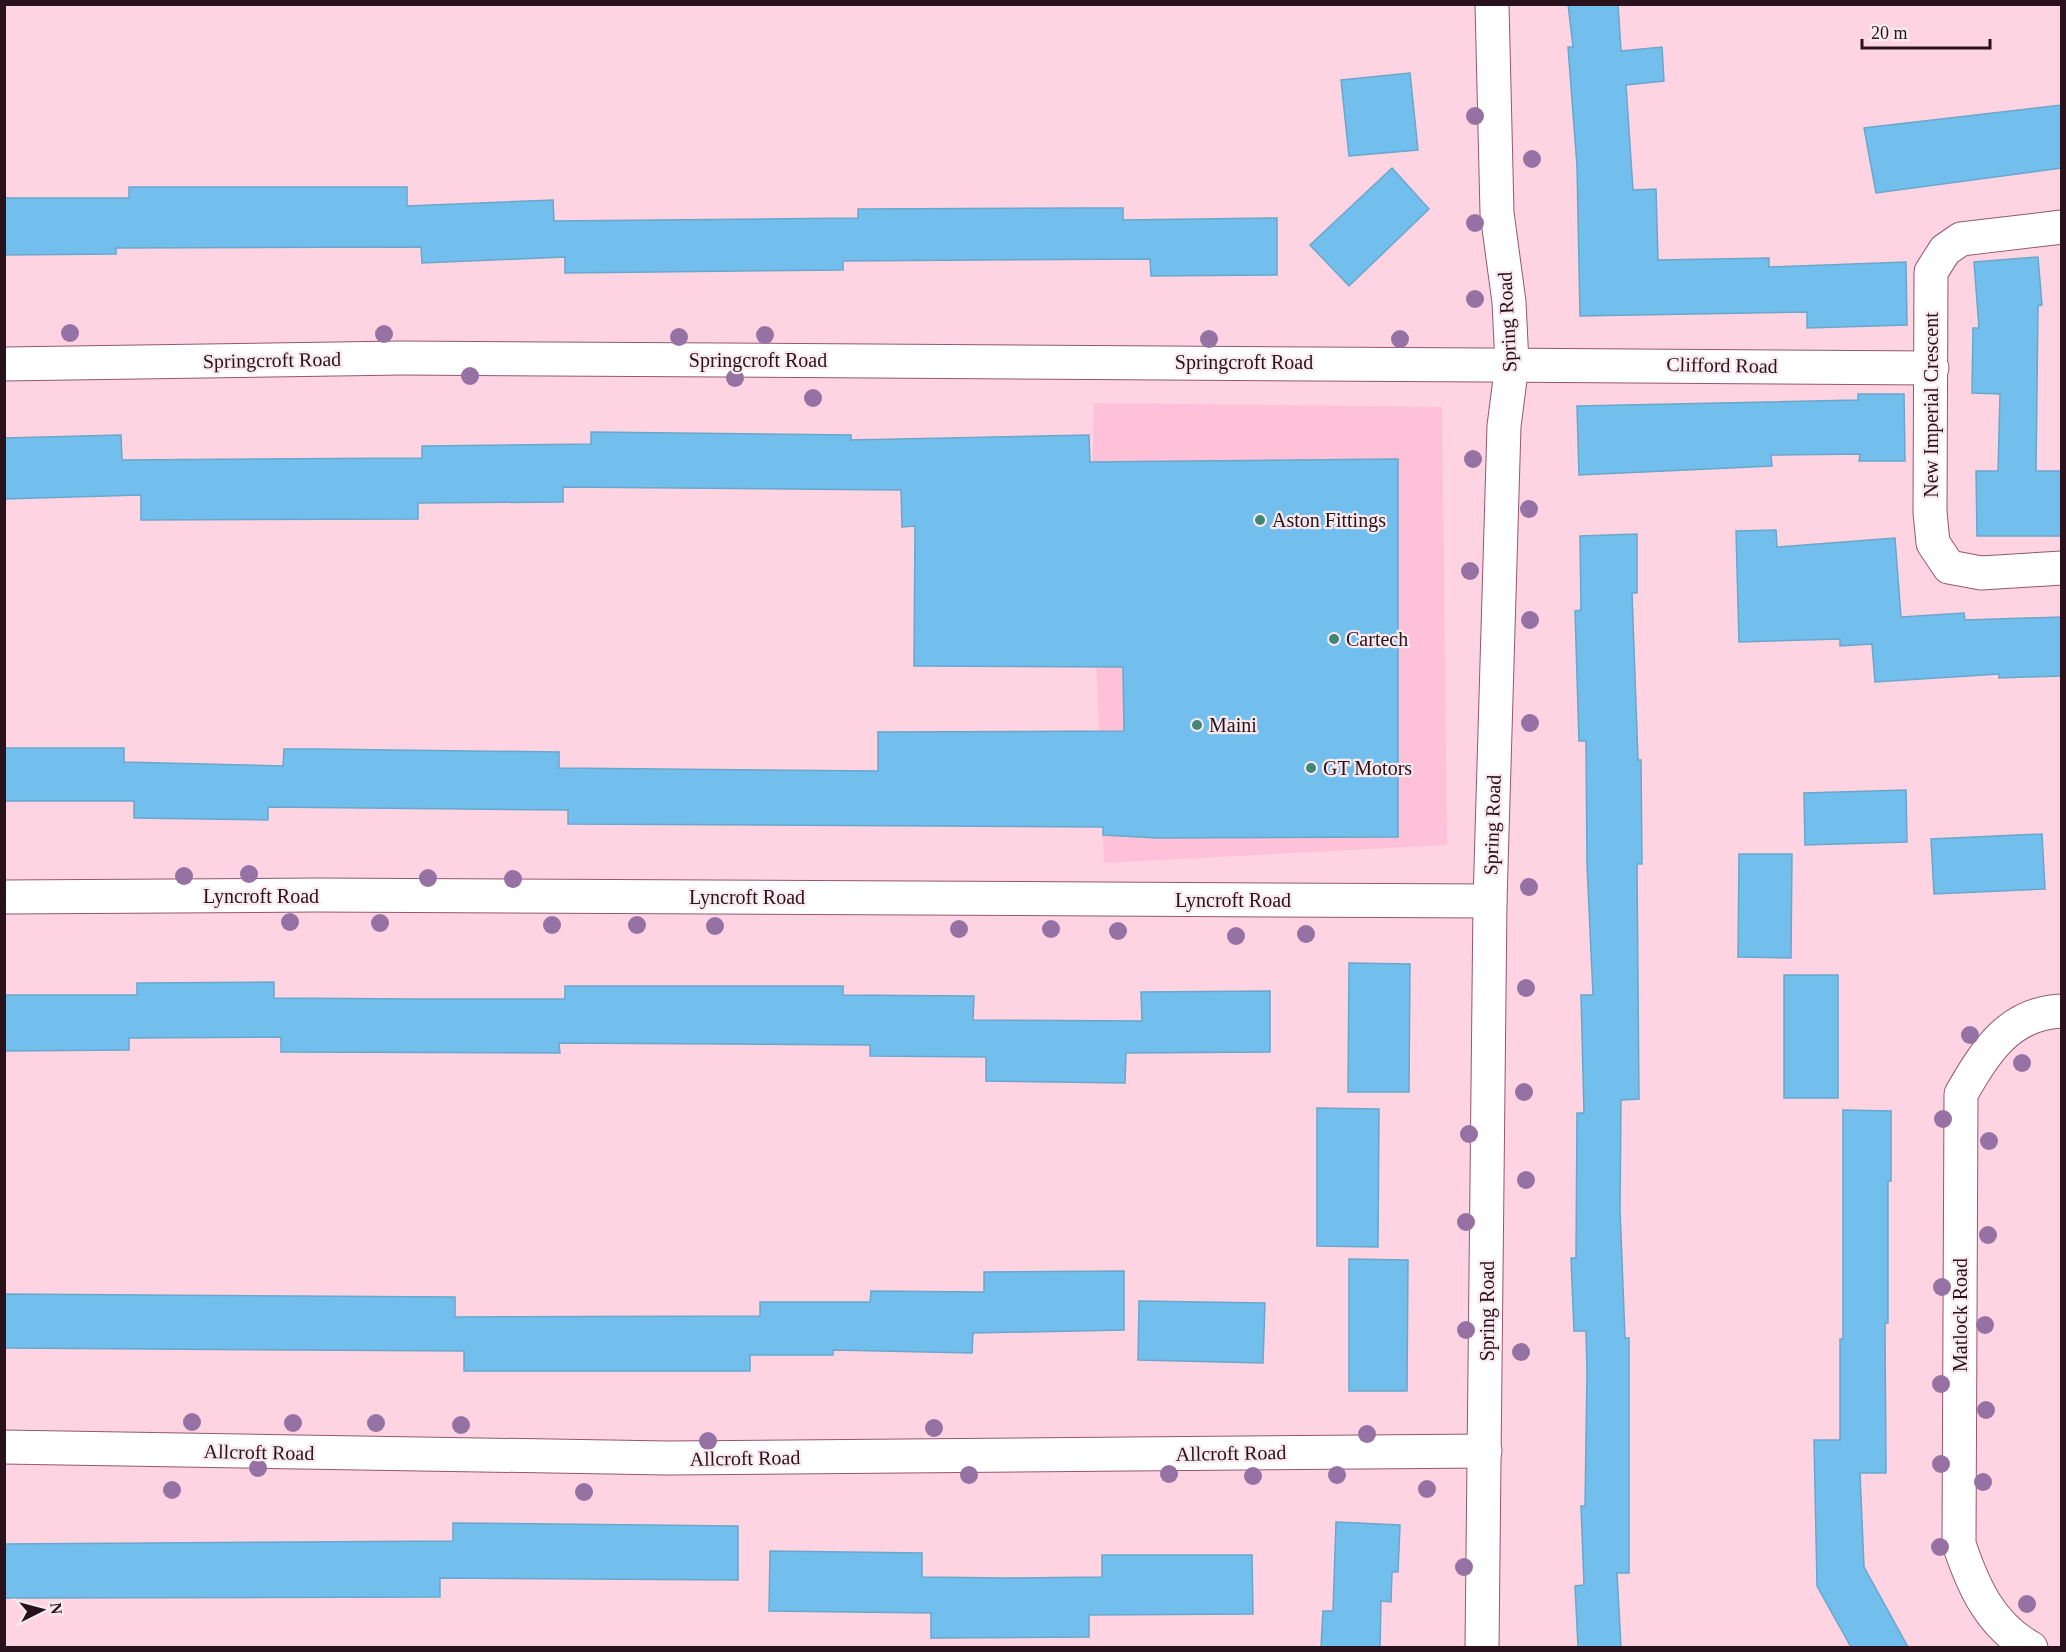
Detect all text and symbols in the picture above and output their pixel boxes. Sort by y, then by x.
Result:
scale bar [1862,12,1990,50]
text: 20 m [1871,23,1908,43]
street label: Spring Road [1493,271,1522,373]
street label: New Imperial Crescent [1920,312,1943,498]
street label: Springcroft Road [203,348,341,373]
street label: Springcroft Road [689,349,827,372]
street label: Springcroft Road [1175,351,1313,374]
street label: Clifford Road [1666,353,1778,377]
place label: Aston Fittings [1272,509,1386,532]
marker: Aston Fittings [1253,513,1267,527]
place label: Cartech [1346,628,1408,650]
marker: Cartech [1327,632,1341,646]
place label: Maini [1209,714,1257,736]
marker: Maini [1190,718,1204,732]
place label: GT Motors [1323,757,1412,779]
marker: GT Motors [1304,761,1318,775]
street label: Spring Road [1479,774,1506,876]
street label: Lyncroft Road [203,885,319,908]
street label: Lyncroft Road [689,886,805,909]
street label: Lyncroft Road [1175,889,1291,912]
street label: Matlock Road [1949,1258,1971,1372]
street label: Spring Road [1476,1261,1499,1361]
street label: Allcroft Road [204,1440,314,1464]
street label: Allcroft Road [1176,1441,1286,1465]
street label: Allcroft Road [690,1446,800,1470]
north arrow [12,1580,72,1640]
text: N [47,1602,66,1616]

